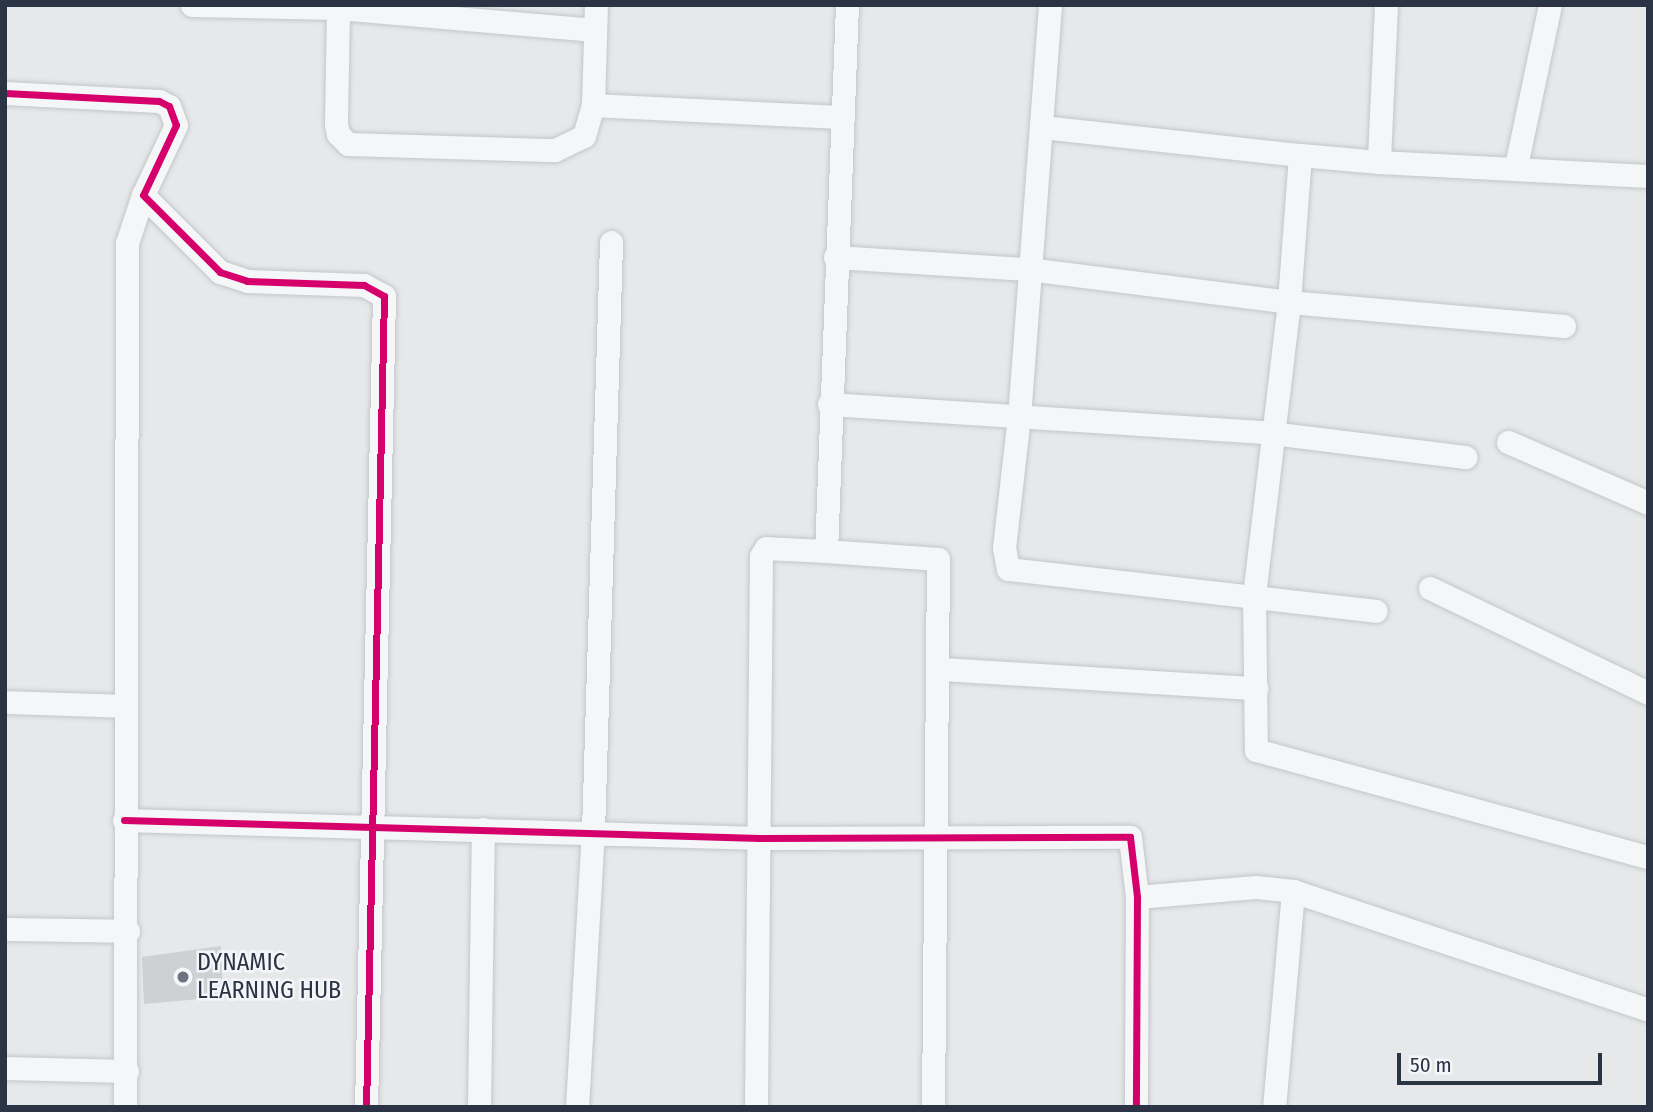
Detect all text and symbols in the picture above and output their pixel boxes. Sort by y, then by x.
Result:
place label: DYNAMIC LEARNING HUB [197,949,341,1005]
marker: DYNAMIC LEARNING HUB [175,969,191,985]
scale bar [1401,1038,1606,1082]
text: 50 m [1410,1052,1452,1078]

